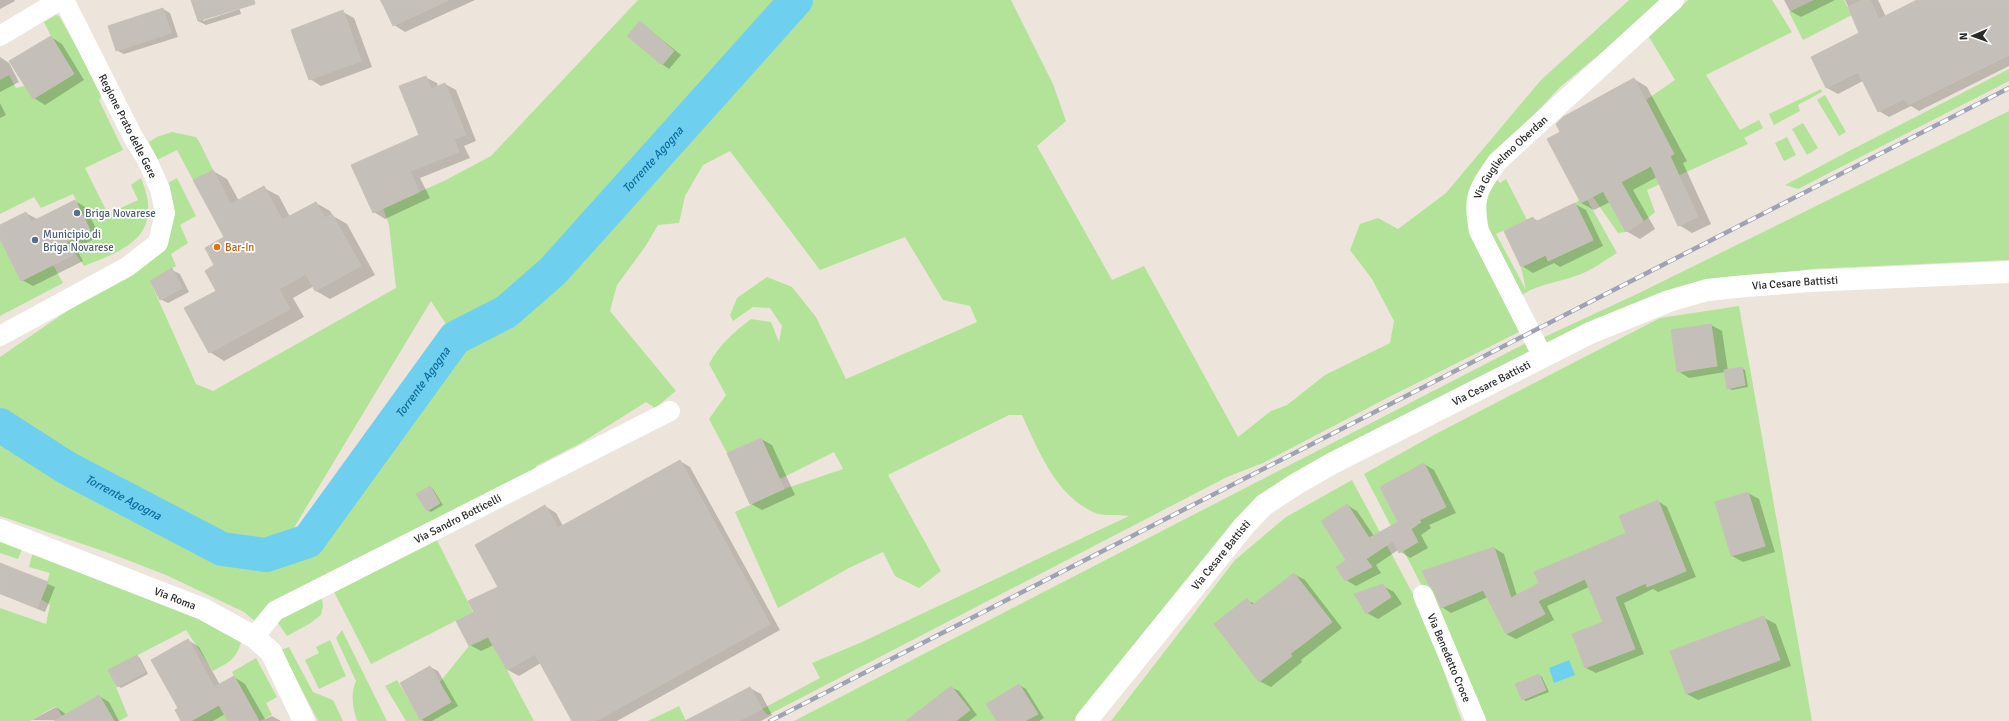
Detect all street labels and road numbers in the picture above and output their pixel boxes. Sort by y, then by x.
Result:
street label: Regione Prato delle Gere [96,72,159,180]
street label: Via Guglielmo Oberdan [1471,113,1550,200]
street label: Via Cesare Battisti [1752,274,1838,293]
street label: Via Cesare Battisti [1450,358,1533,409]
street label: Via Sandro Botticelli [412,492,503,546]
street label: Via Cesare Battisti [1189,517,1253,593]
street label: Via Roma [152,585,198,613]
street label: Via Benedetto Croce [1424,612,1473,704]

